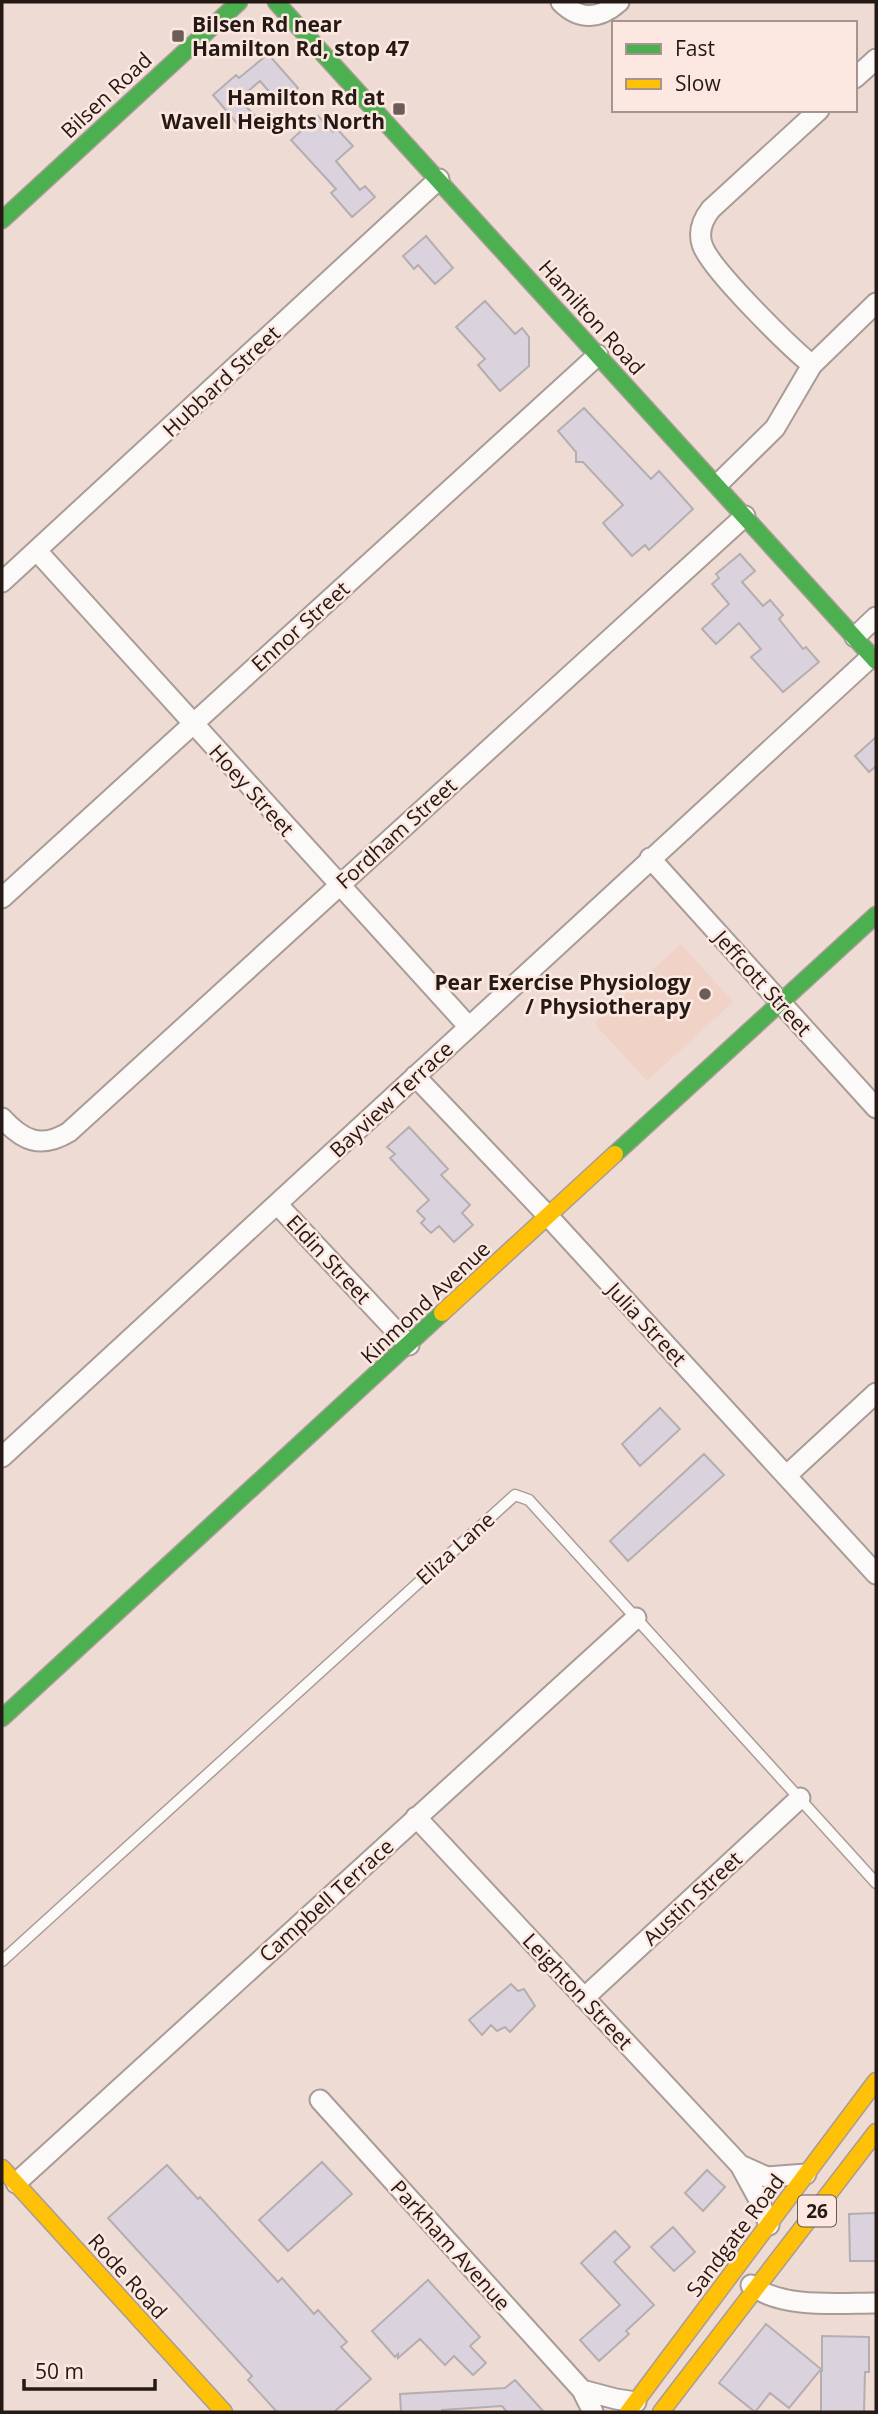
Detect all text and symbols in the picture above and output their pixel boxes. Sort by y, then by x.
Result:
place label: Bilsen Rd near Hamilton Rd, stop 47 [192,10,409,62]
legend [612,21,857,112]
marker: Bilsen Rd near Hamilton Rd, stop 47 [170,28,186,44]
text: Fast [675,34,715,62]
street label: Bilsen Road [55,46,157,144]
text: Slow [675,69,721,97]
place label: Hamilton Rd at Wavell Heights North [161,83,385,135]
marker: Hamilton Rd at Wavell Heights North [391,101,407,117]
street label: Hamilton Road [533,253,651,381]
street label: Hubbard Street [156,319,286,443]
street label: Ennor Street [245,575,355,677]
street label: Hoey Street [203,738,301,842]
street label: Fordham Street [330,771,462,895]
street label: Jeffcott Street [707,923,818,1042]
place label: Pear Exercise Physiology / Physiotherapy [434,968,691,1020]
marker: Pear Exercise Physiology / Physiotherapy [697,986,713,1002]
street label: Bayview Terrace [323,1034,459,1164]
street label: Eldin Street [281,1208,377,1310]
street label: Kinmond Avenue [354,1235,496,1369]
street label: Julia Street [600,1275,693,1372]
street label: Eliza Lane [410,1505,500,1591]
street label: Campbell Terrace [253,1832,399,1968]
street label: Austin Street [636,1845,748,1951]
street label: Leighton Street [517,1927,639,2055]
street label: Sandgate Road [680,2168,790,2302]
street label: Parkham Avenue [385,2174,517,2316]
road number: 26 [798,2196,836,2226]
street label: Rode Road [82,2227,174,2325]
scale bar [24,2348,156,2392]
text: 50 m [35,2357,84,2385]

